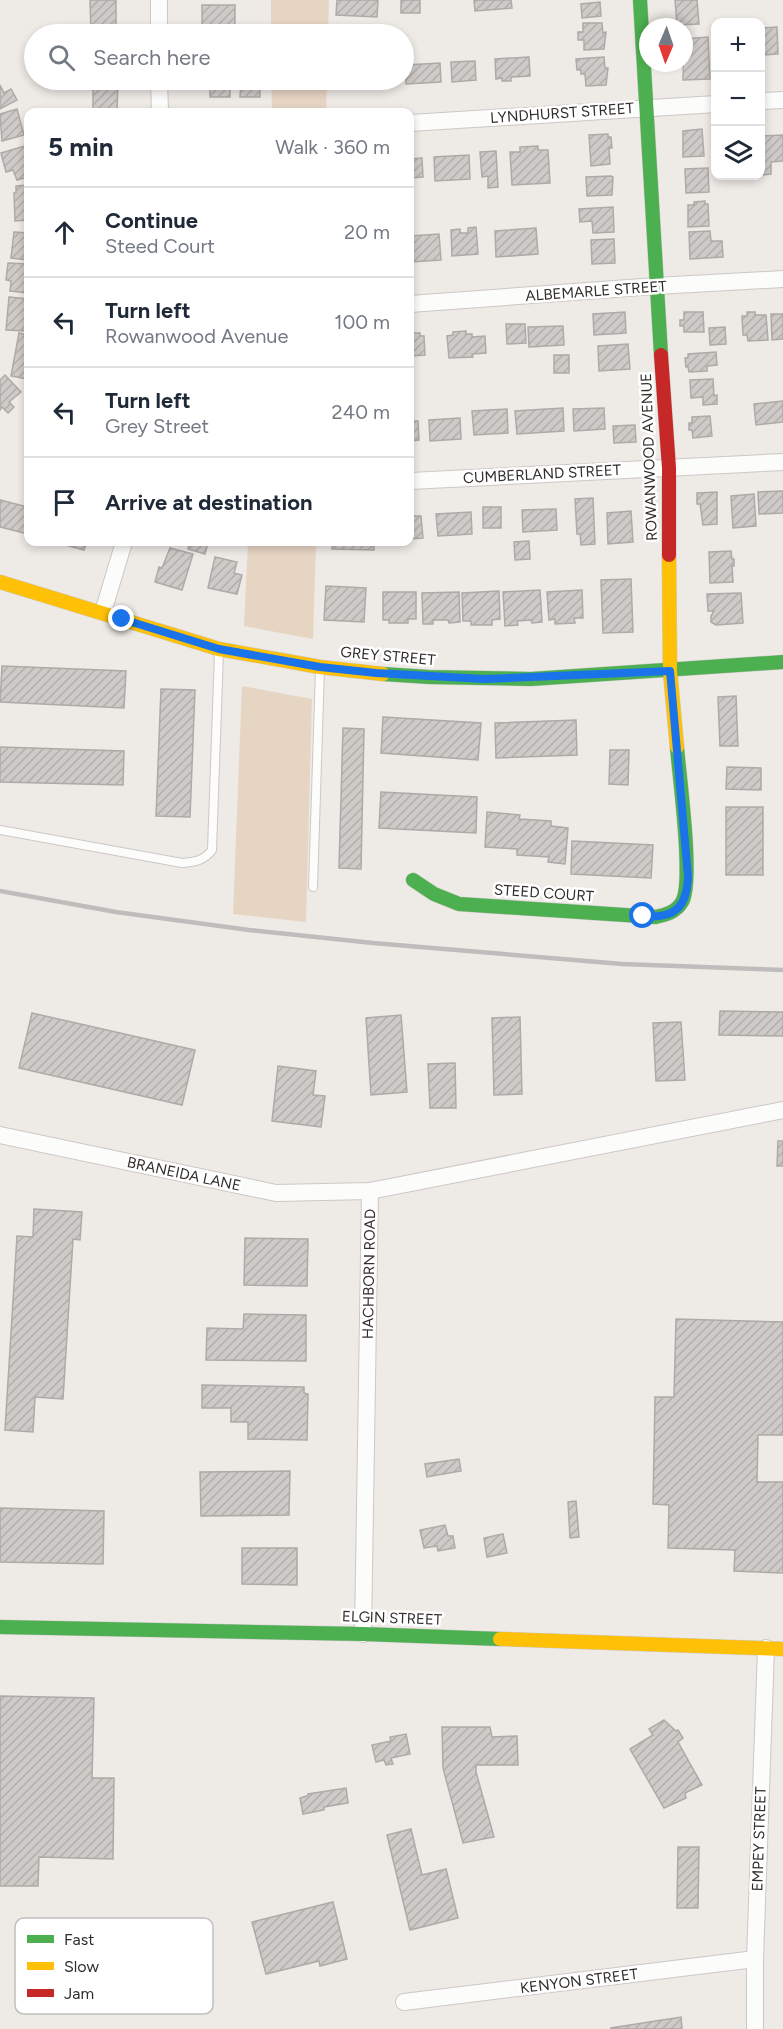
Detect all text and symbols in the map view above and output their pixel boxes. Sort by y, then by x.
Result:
north arrow [639,18,693,72]
map controls [711,18,765,180]
button: + [711,18,765,72]
search box [24,24,414,90]
icon: search [45,41,78,74]
text: Search here [93,44,211,71]
button: − [711,72,765,126]
street label: LYNDHURST STREET [490,99,635,127]
button: layers [711,126,765,180]
text: 5 min [48,131,114,163]
text: Walk · 360 m [275,135,390,159]
text: Continue [105,207,198,234]
icon: ahead [48,216,81,249]
text: 20 m [344,220,390,244]
text: Steed Court [105,234,215,258]
street label: ALBEMARLE STREET [525,277,668,305]
text: Turn left [105,297,191,324]
icon: left [48,306,81,339]
text: 100 m [334,310,390,334]
text: Rowanwood Avenue [105,324,288,348]
street label: ROWANWOOD AVENUE [637,373,661,541]
text: Turn left [105,387,191,414]
icon: left [48,396,81,429]
text: 240 m [332,400,390,424]
text: Grey Street [105,414,209,438]
street label: CUMBERLAND STREET [463,461,622,487]
icon: arrive [48,486,81,519]
text: Arrive at destination [105,489,313,516]
route end [108,605,134,631]
street label: GREY STREET [340,643,437,669]
street label: STEED COURT [494,881,595,906]
route start [629,902,655,928]
street label: BRANEIDA LANE [125,1153,243,1195]
street label: HACHBORN ROAD [359,1209,379,1339]
street label: ELGIN STREET [342,1607,443,1629]
street label: EMPEY STREET [748,1786,770,1892]
legend [15,1918,213,2014]
text: Fast [64,1930,94,1949]
text: Slow [64,1957,99,1976]
street label: KENYON STREET [519,1965,640,1997]
text: Jam [64,1984,94,2003]

